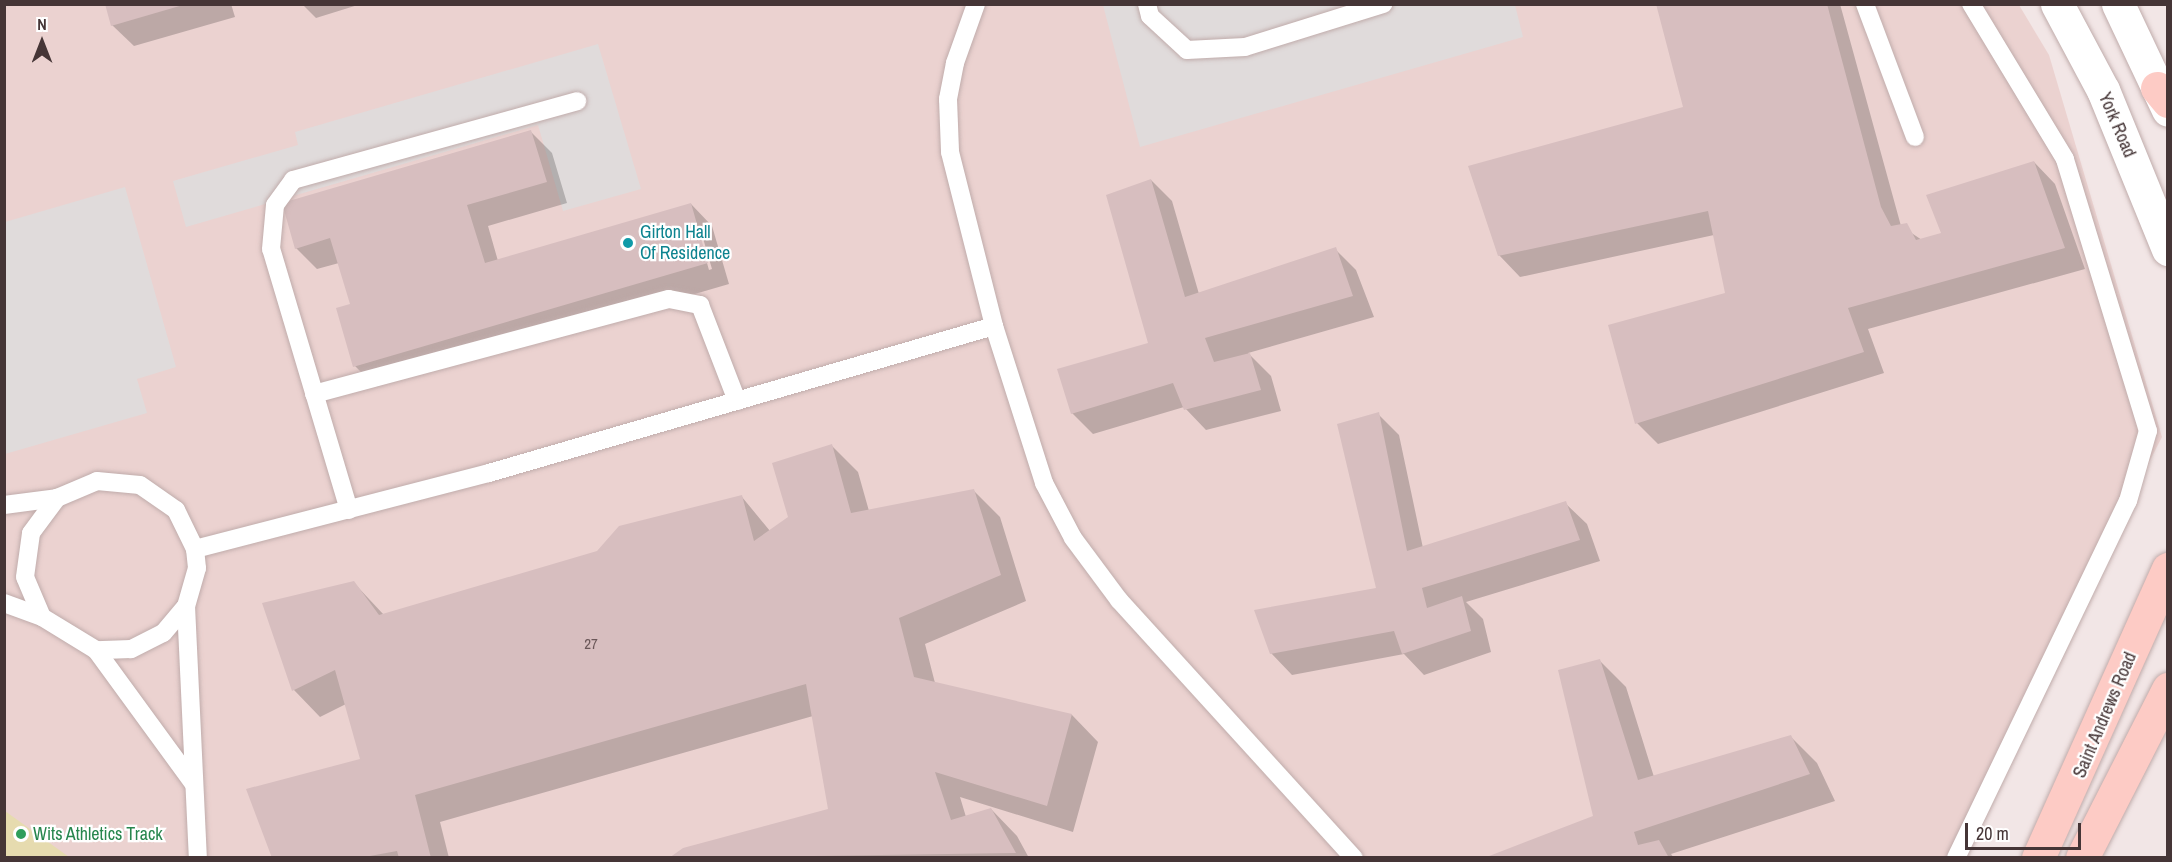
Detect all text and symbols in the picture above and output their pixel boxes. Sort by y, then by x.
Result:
north arrow [12,12,72,72]
text: N [37,13,47,35]
street label: York Road [2094,89,2140,161]
place label: Girton Hall Of Residence [640,222,730,264]
marker: Girton Hall Of Residence [621,236,635,250]
house number: 27 [584,635,598,653]
street label: Saint Andrews Road [2069,648,2141,782]
scale bar [1968,811,2084,849]
text: 20 m [1976,821,2009,846]
place label: Wits Athletics Track [33,823,164,845]
marker: Wits Athletics Track [14,827,28,841]

